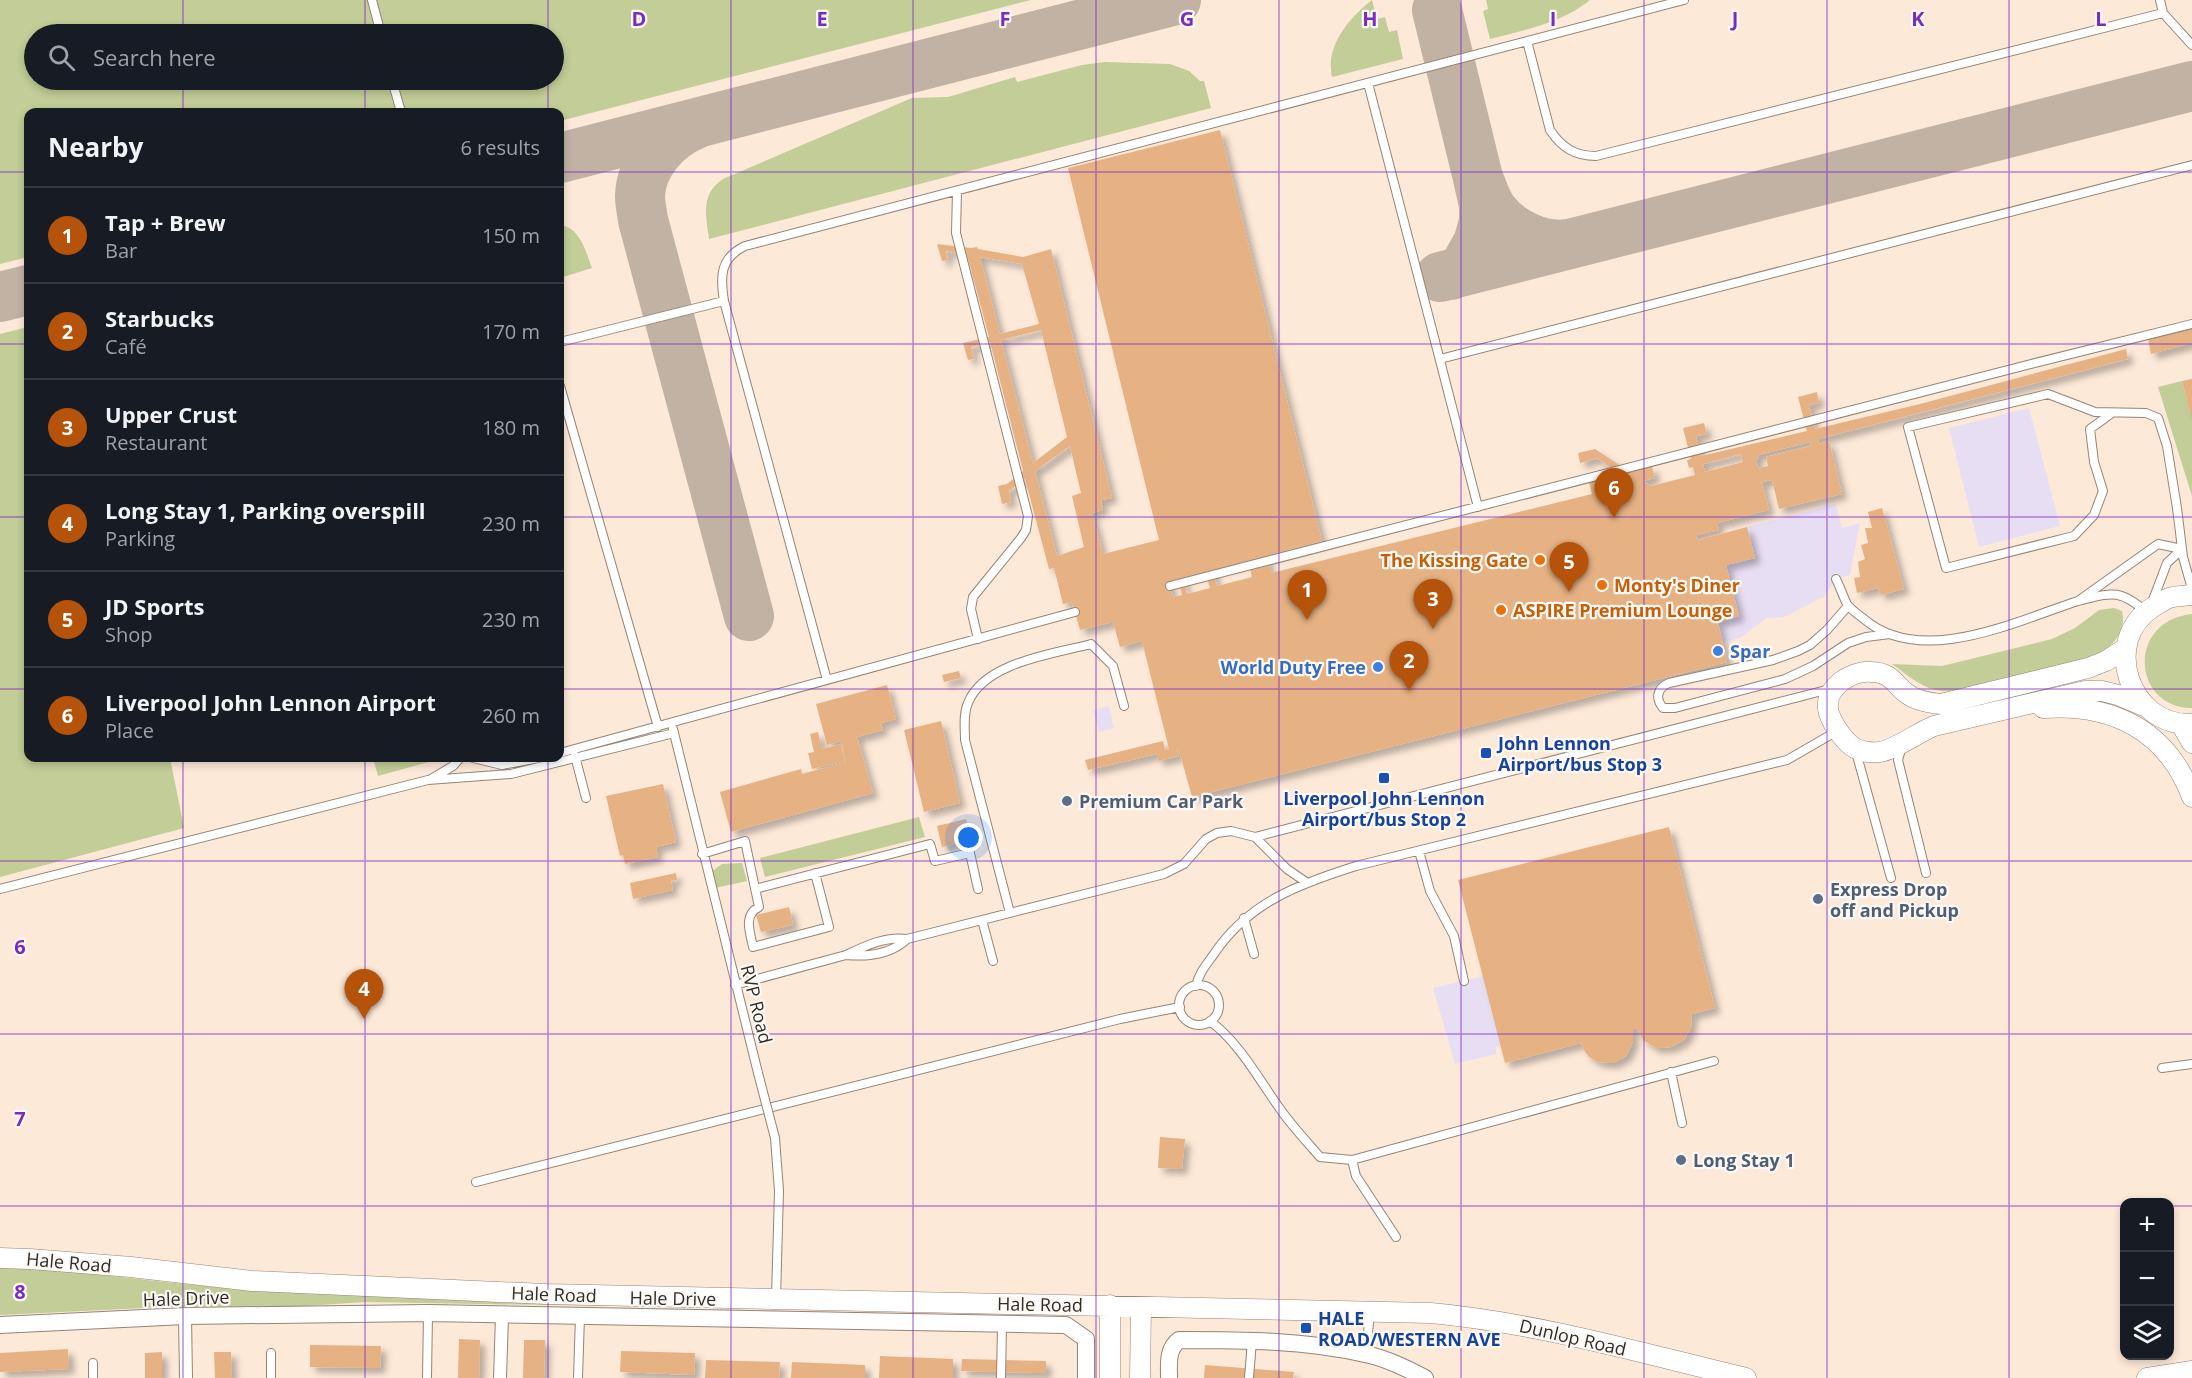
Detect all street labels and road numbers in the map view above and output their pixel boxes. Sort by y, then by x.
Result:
street label: RVP Road [736,962,778,1046]
street label: Hale Road [25,1246,113,1278]
street label: Hale Road [511,1281,597,1307]
street label: Hale Drive [142,1284,230,1312]
street label: Hale Drive [629,1285,717,1311]
street label: Hale Road [997,1291,1083,1317]
street label: Dunlop Road [1517,1313,1629,1361]

